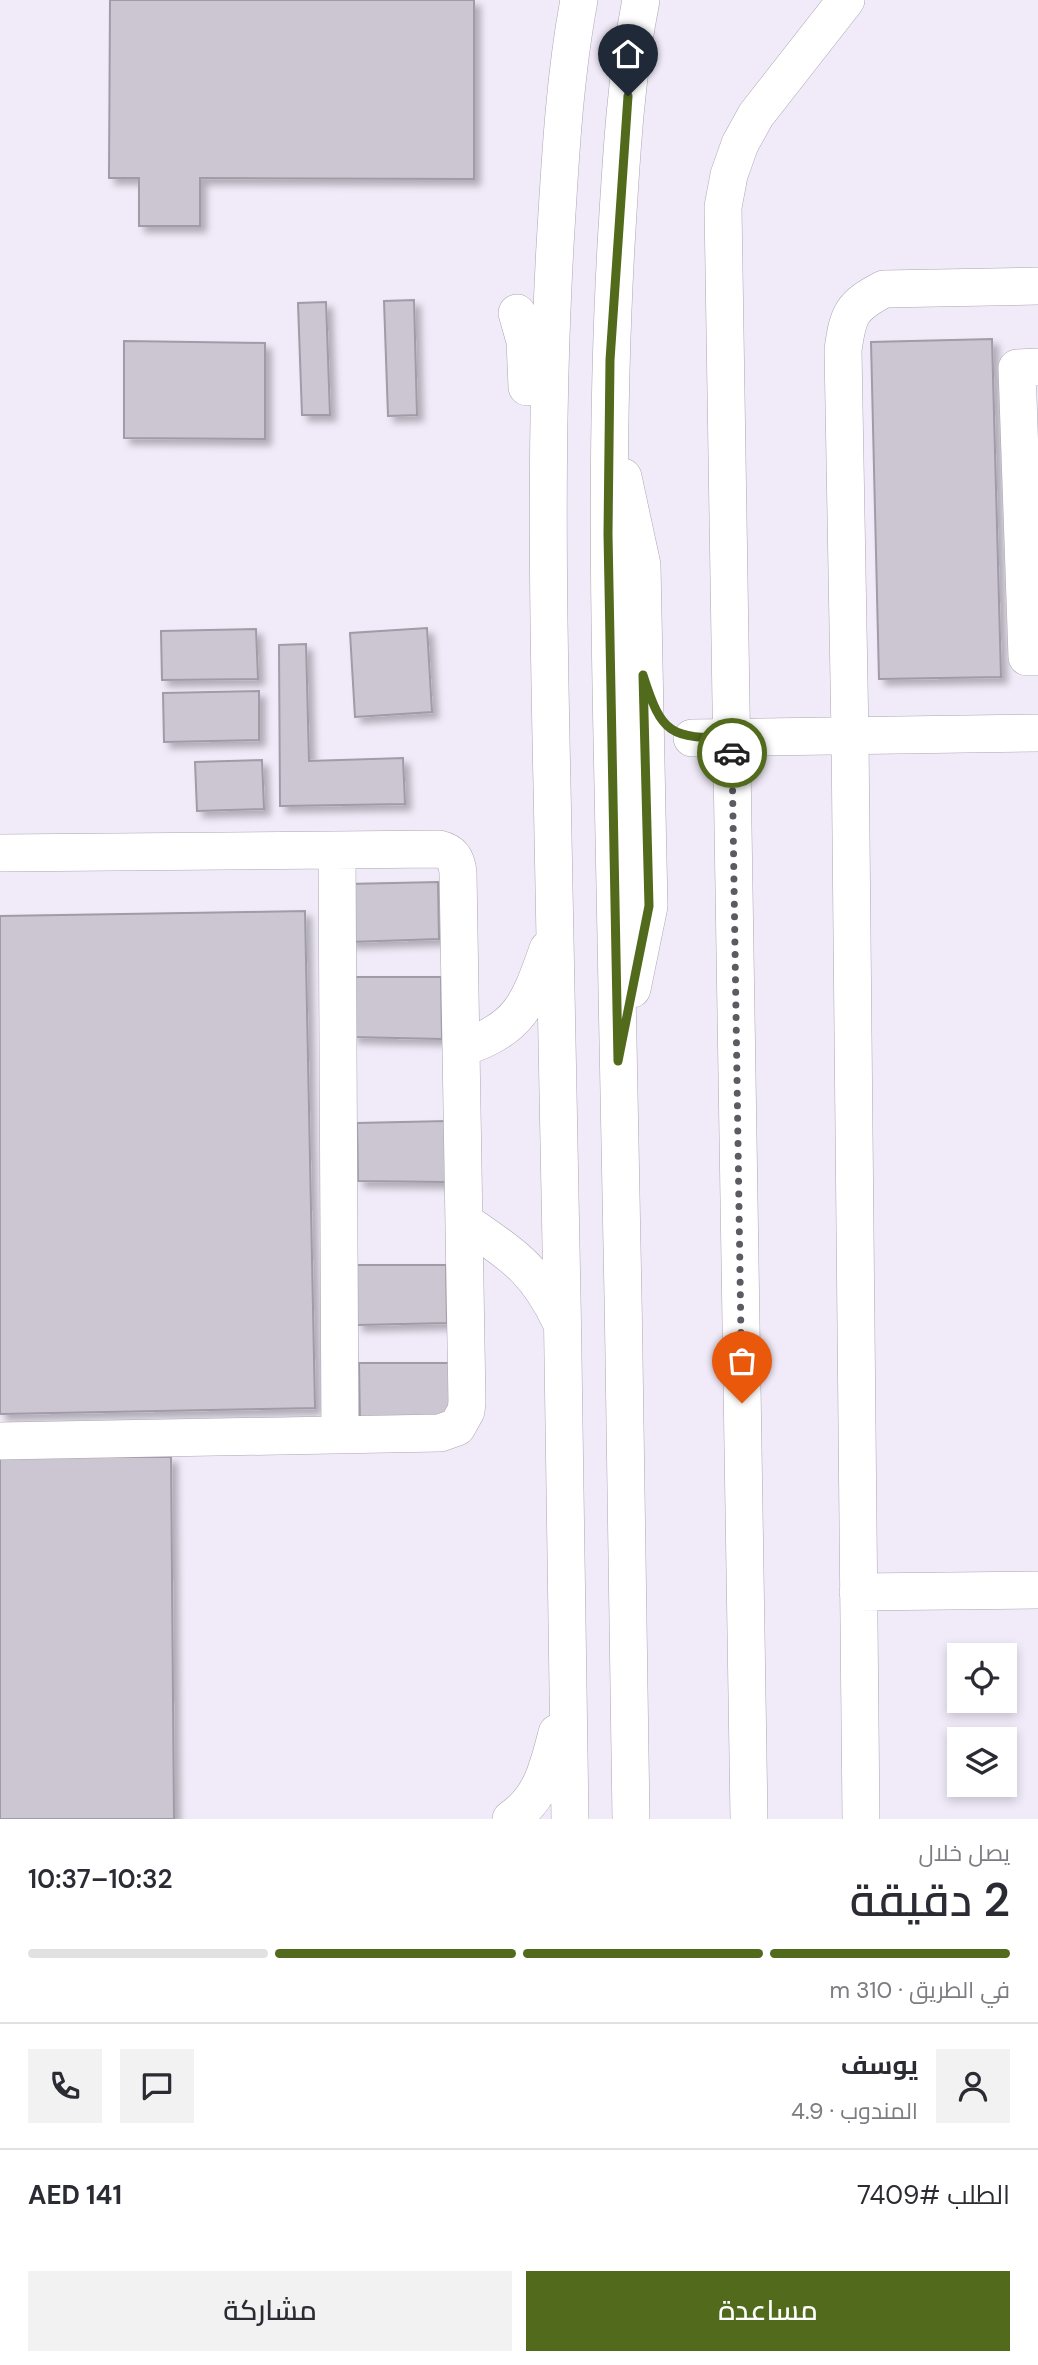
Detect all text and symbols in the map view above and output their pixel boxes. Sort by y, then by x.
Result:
pin [598,24,658,96]
icon: home [609,35,647,73]
courier [697,718,767,788]
icon: car [713,734,751,772]
pin [712,1331,772,1403]
icon: bag [723,1342,761,1380]
map controls [947,1643,1017,1797]
button: locate [947,1643,1017,1713]
button: layers [947,1727,1017,1797]
text: يصل خلال [919,1838,1010,1868]
text: 10:32–10:37 [28,1862,173,1896]
text: 2 دقيقة [850,1870,1010,1930]
text: في الطريق · 310 m [829,1975,1010,2005]
text: يوسف [841,2048,918,2082]
button: phone [28,2049,102,2123]
button: chat [120,2049,194,2123]
button: person [936,2049,1010,2123]
text: المندوب · 4.9 [791,2096,918,2126]
text: AED 141 [28,2178,122,2212]
text: الطلب #7409 [857,2178,1010,2212]
button: مشاركة [28,2271,512,2351]
button: مساعدة [526,2271,1010,2351]

